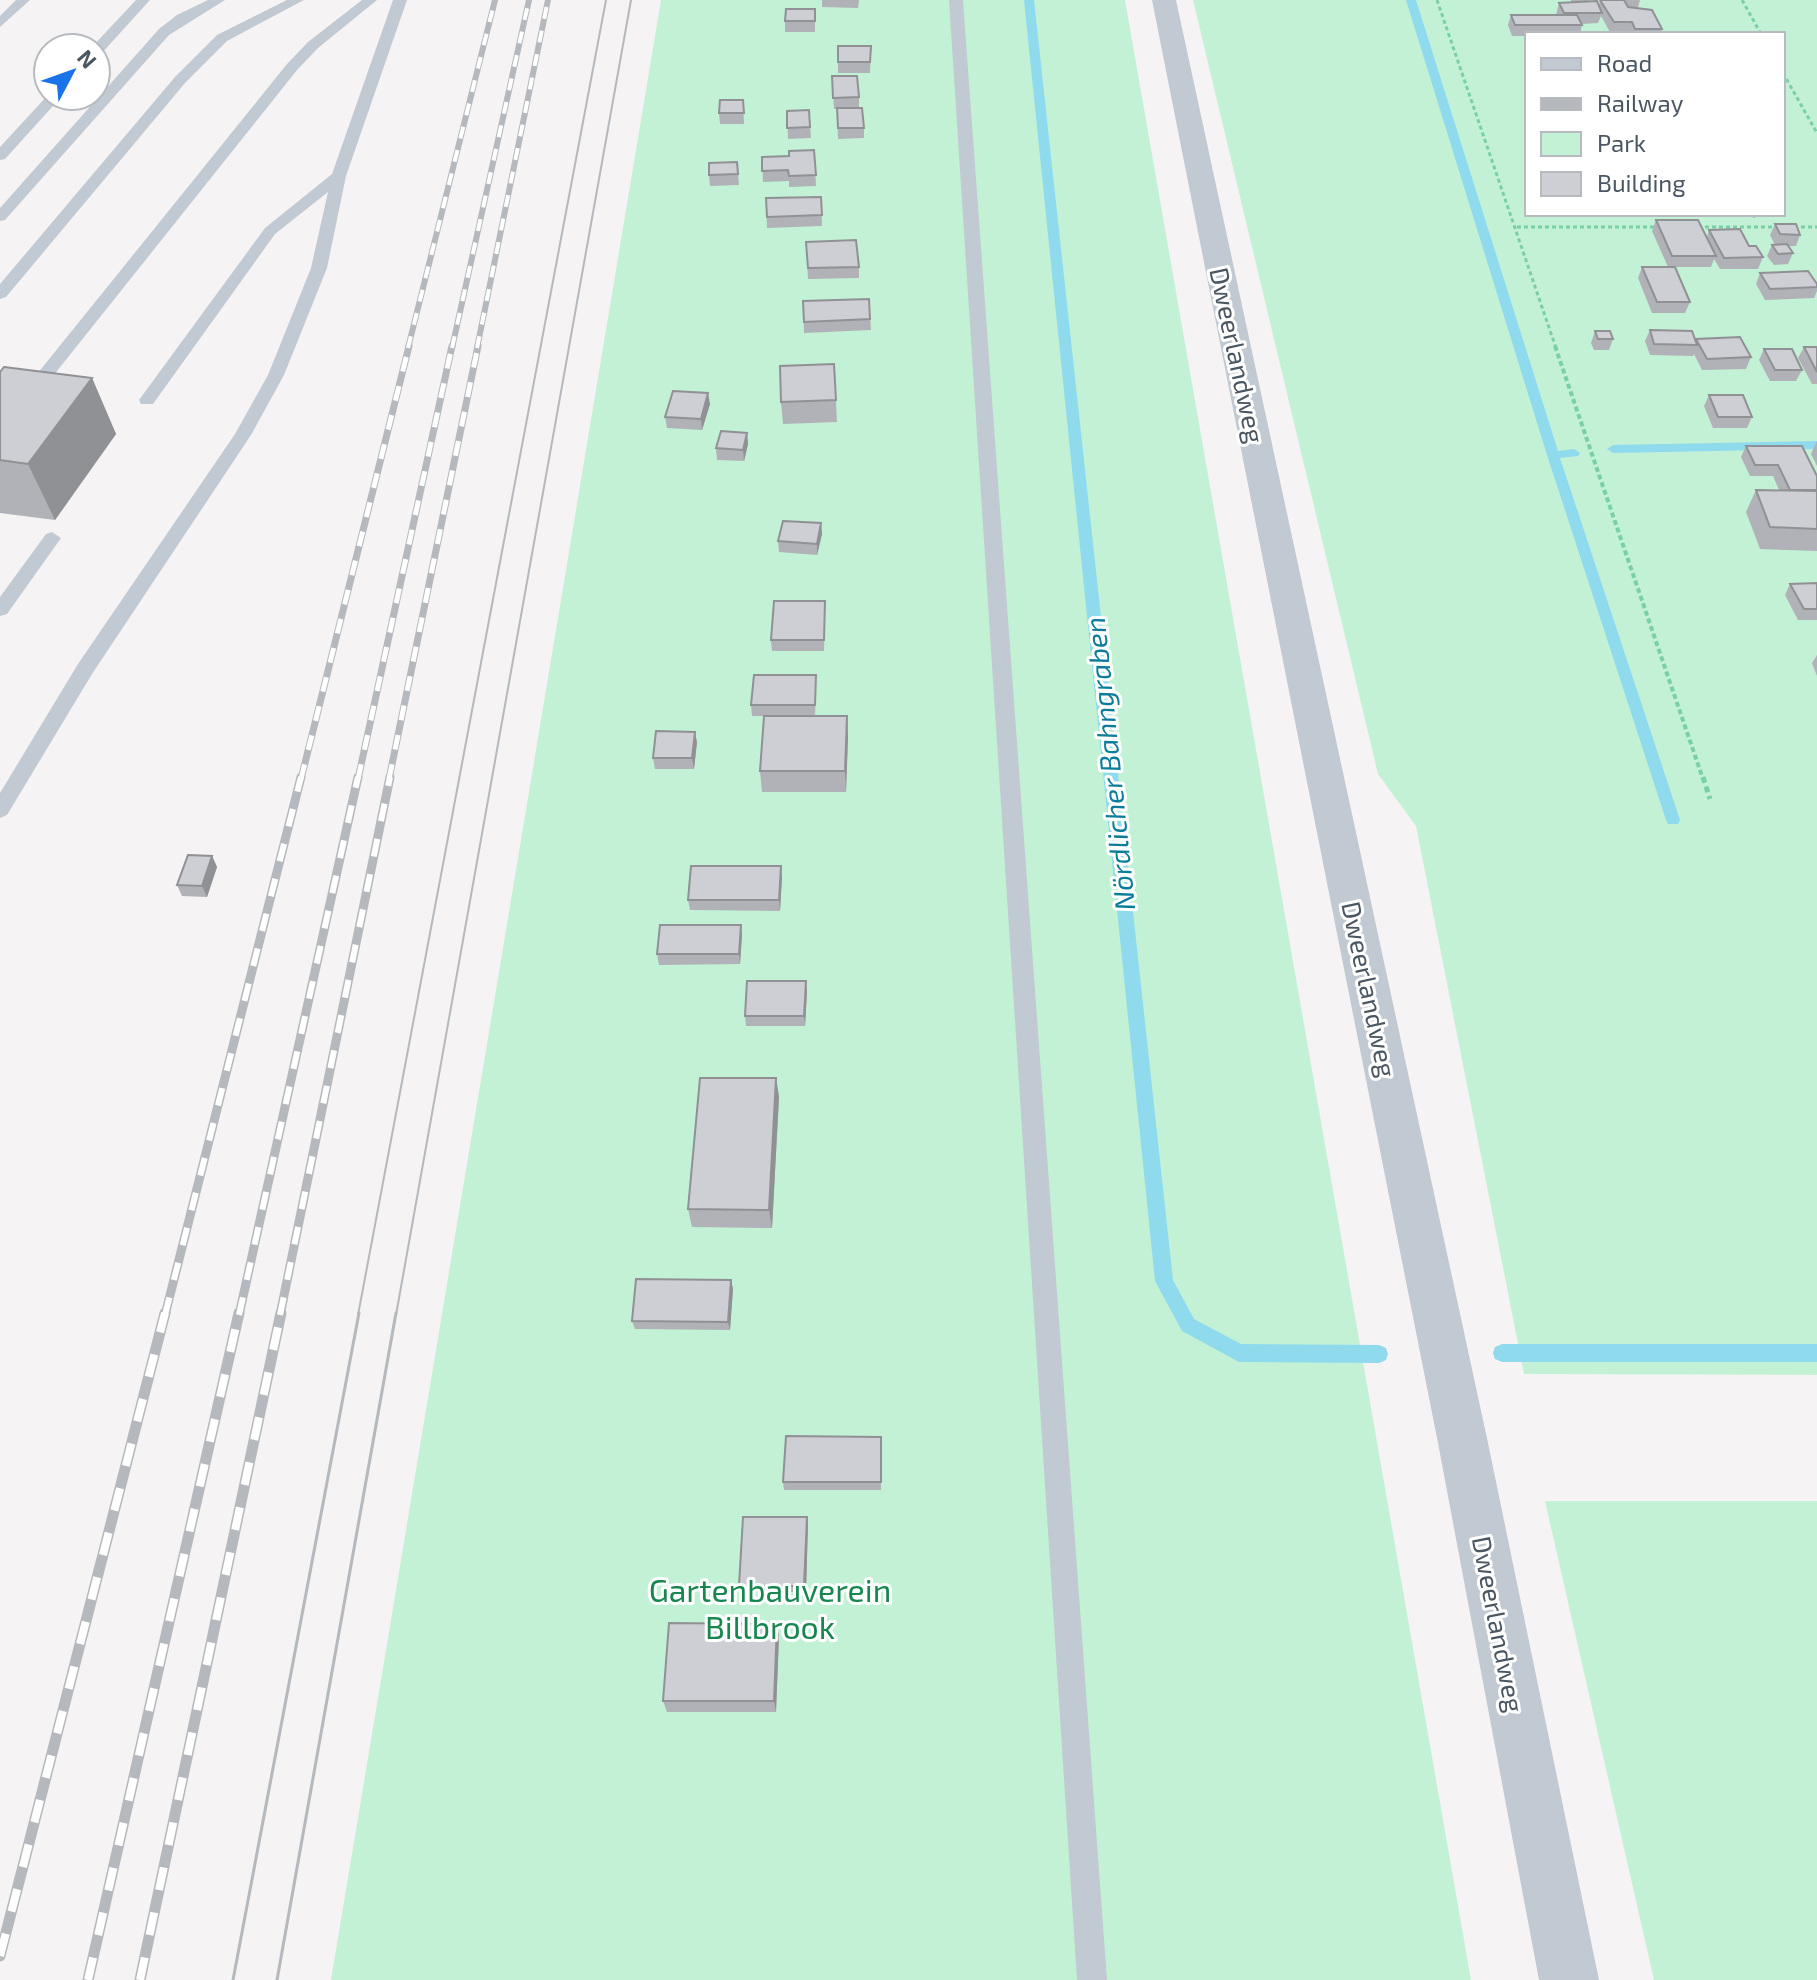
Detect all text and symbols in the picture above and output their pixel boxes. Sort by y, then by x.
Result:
north arrow [32,32,112,112]
legend [1525,32,1785,216]
text: N [73,44,103,73]
text: Road [1597,48,1652,77]
text: Railway [1597,88,1684,117]
text: Park [1597,128,1646,157]
text: Building [1597,168,1686,197]
street label: Dweerlandweg [1204,264,1272,446]
water label: Nördlicher Bahngraben [1077,615,1141,913]
street label: Dweerlandweg [1336,898,1404,1080]
street label: Dweerlandweg [1467,1533,1531,1715]
park label: Gartenbauverein Billbrook [649,1570,891,1645]

